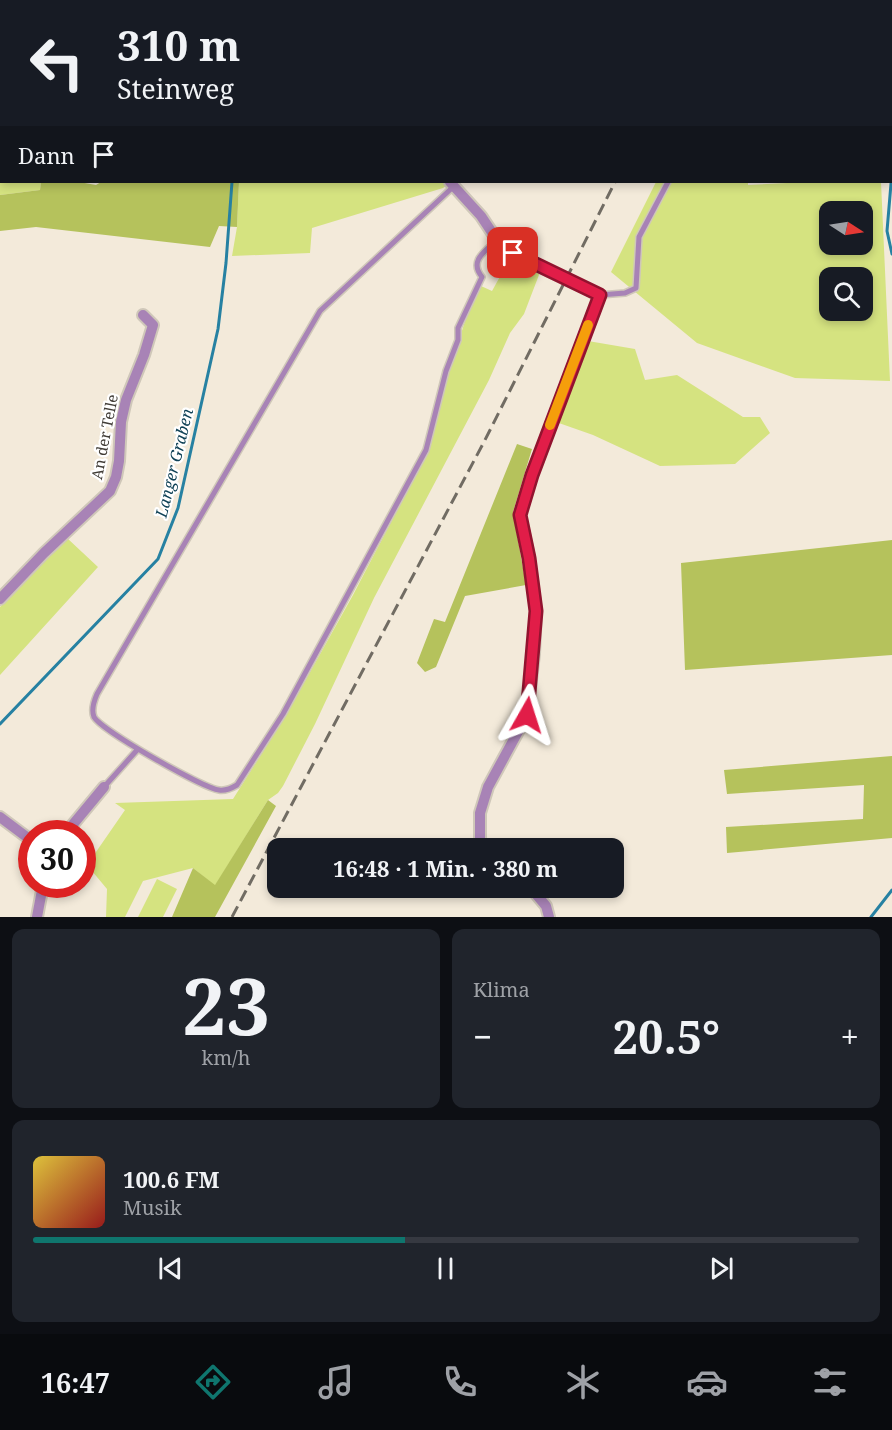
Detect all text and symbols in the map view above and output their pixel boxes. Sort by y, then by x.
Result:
text: 310 m [117,16,241,73]
icon: left [18,24,96,102]
text: Steinweg [117,70,234,107]
icon: arrive [87,138,120,171]
text: Dann [18,140,75,170]
north arrow [819,201,873,255]
map controls [819,201,873,321]
pin [487,227,538,278]
icon: arrive [496,236,529,269]
button: search [819,267,873,321]
street label: An der Telle [86,393,122,481]
water label: Langer Graben [150,406,198,521]
position arrow [495,683,559,747]
speed limit sign: 30 [18,820,96,898]
text: 16:48 · 1 Min. · 380 m [333,853,558,883]
text: 23 [182,952,270,1058]
text: Klima [473,976,530,1003]
text: 20.5° [613,1006,720,1067]
text: − [473,1014,492,1059]
text: + [841,1014,859,1059]
text: km/h [201,1044,251,1071]
text: 100.6 FM [123,1164,220,1194]
text: Musik [123,1194,182,1221]
icon: previous [154,1252,187,1285]
icon: pause [429,1252,462,1285]
icon: next [705,1252,738,1285]
icon: directions [192,1361,234,1403]
icon: music [315,1361,357,1403]
icon: phone [439,1361,481,1403]
icon: climate [562,1361,604,1403]
icon: car [686,1361,728,1403]
icon: filters [809,1361,851,1403]
text: 16:47 [41,1364,110,1401]

